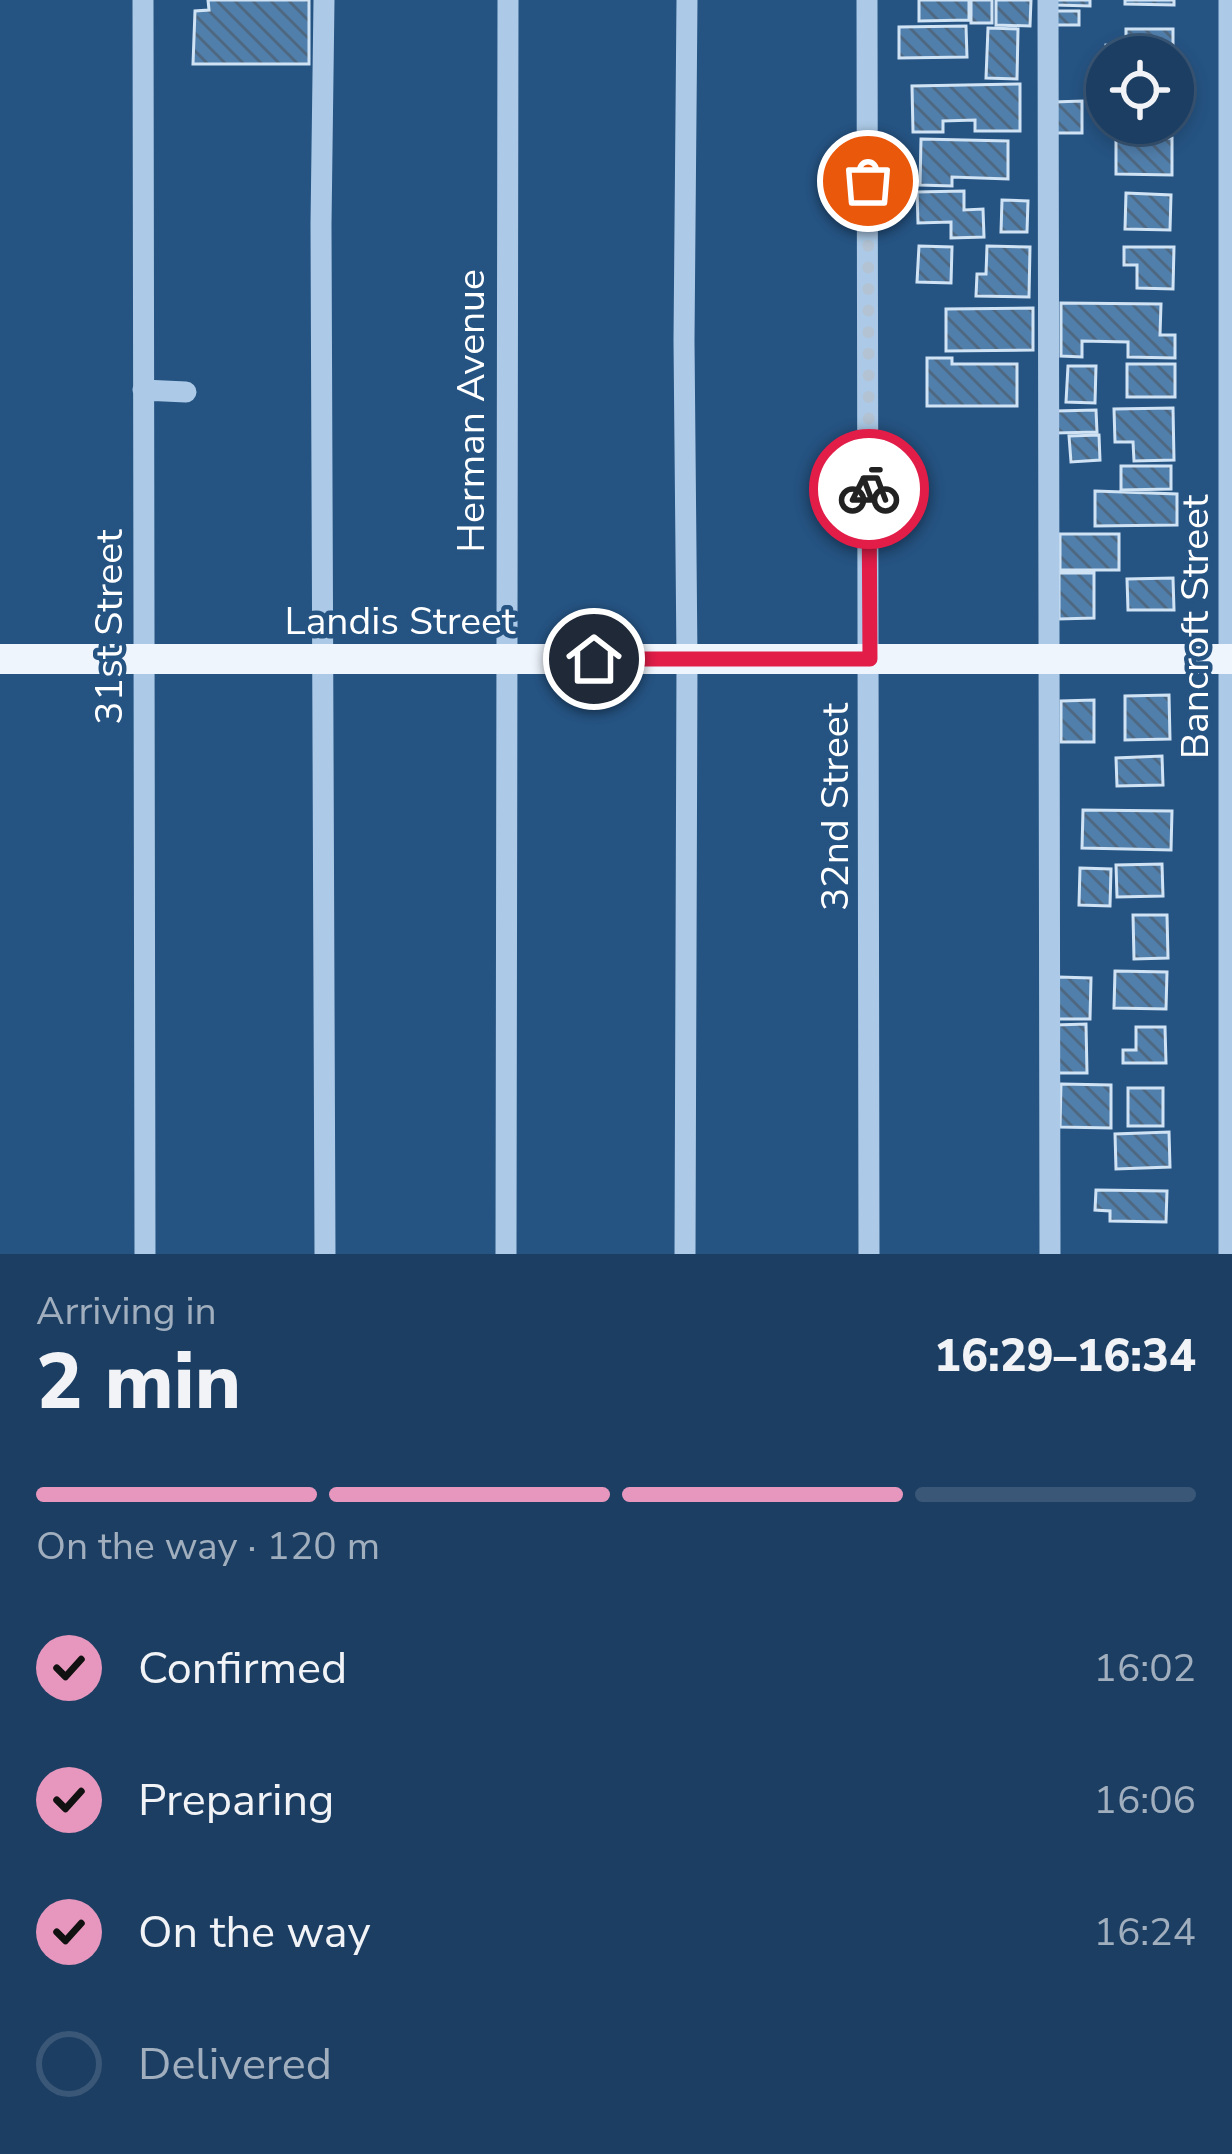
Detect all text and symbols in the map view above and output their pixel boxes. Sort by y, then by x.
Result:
map controls [1086,36,1194,144]
button: locate [1086,36,1194,144]
pin [817,130,919,232]
icon: bag [835,148,901,214]
street label: Herman Avenue [445,269,498,553]
courier [809,429,929,549]
icon: bike [836,456,902,522]
street label: Bancroft Street [1169,494,1222,759]
street label: 31st Street [83,529,136,725]
street label: Landis Street [285,595,516,648]
pin [543,608,645,710]
icon: home [561,626,627,692]
street label: 32nd Street [809,703,862,911]
text: Arriving in [36,1285,217,1338]
text: 16:29–16:34 [934,1326,1196,1387]
text: 2 min [36,1329,241,1436]
text: On the way · 120 m [36,1520,380,1573]
icon: check [36,1635,102,1701]
text: Confirmed [138,1638,347,1699]
text: 16:02 [1094,1642,1196,1695]
icon: check [36,1767,102,1833]
text: Preparing [138,1770,334,1831]
text: 16:06 [1094,1774,1196,1827]
icon: check [36,1899,102,1965]
text: On the way [138,1902,371,1963]
text: 16:24 [1094,1906,1196,1959]
text: Delivered [138,2034,332,2095]

